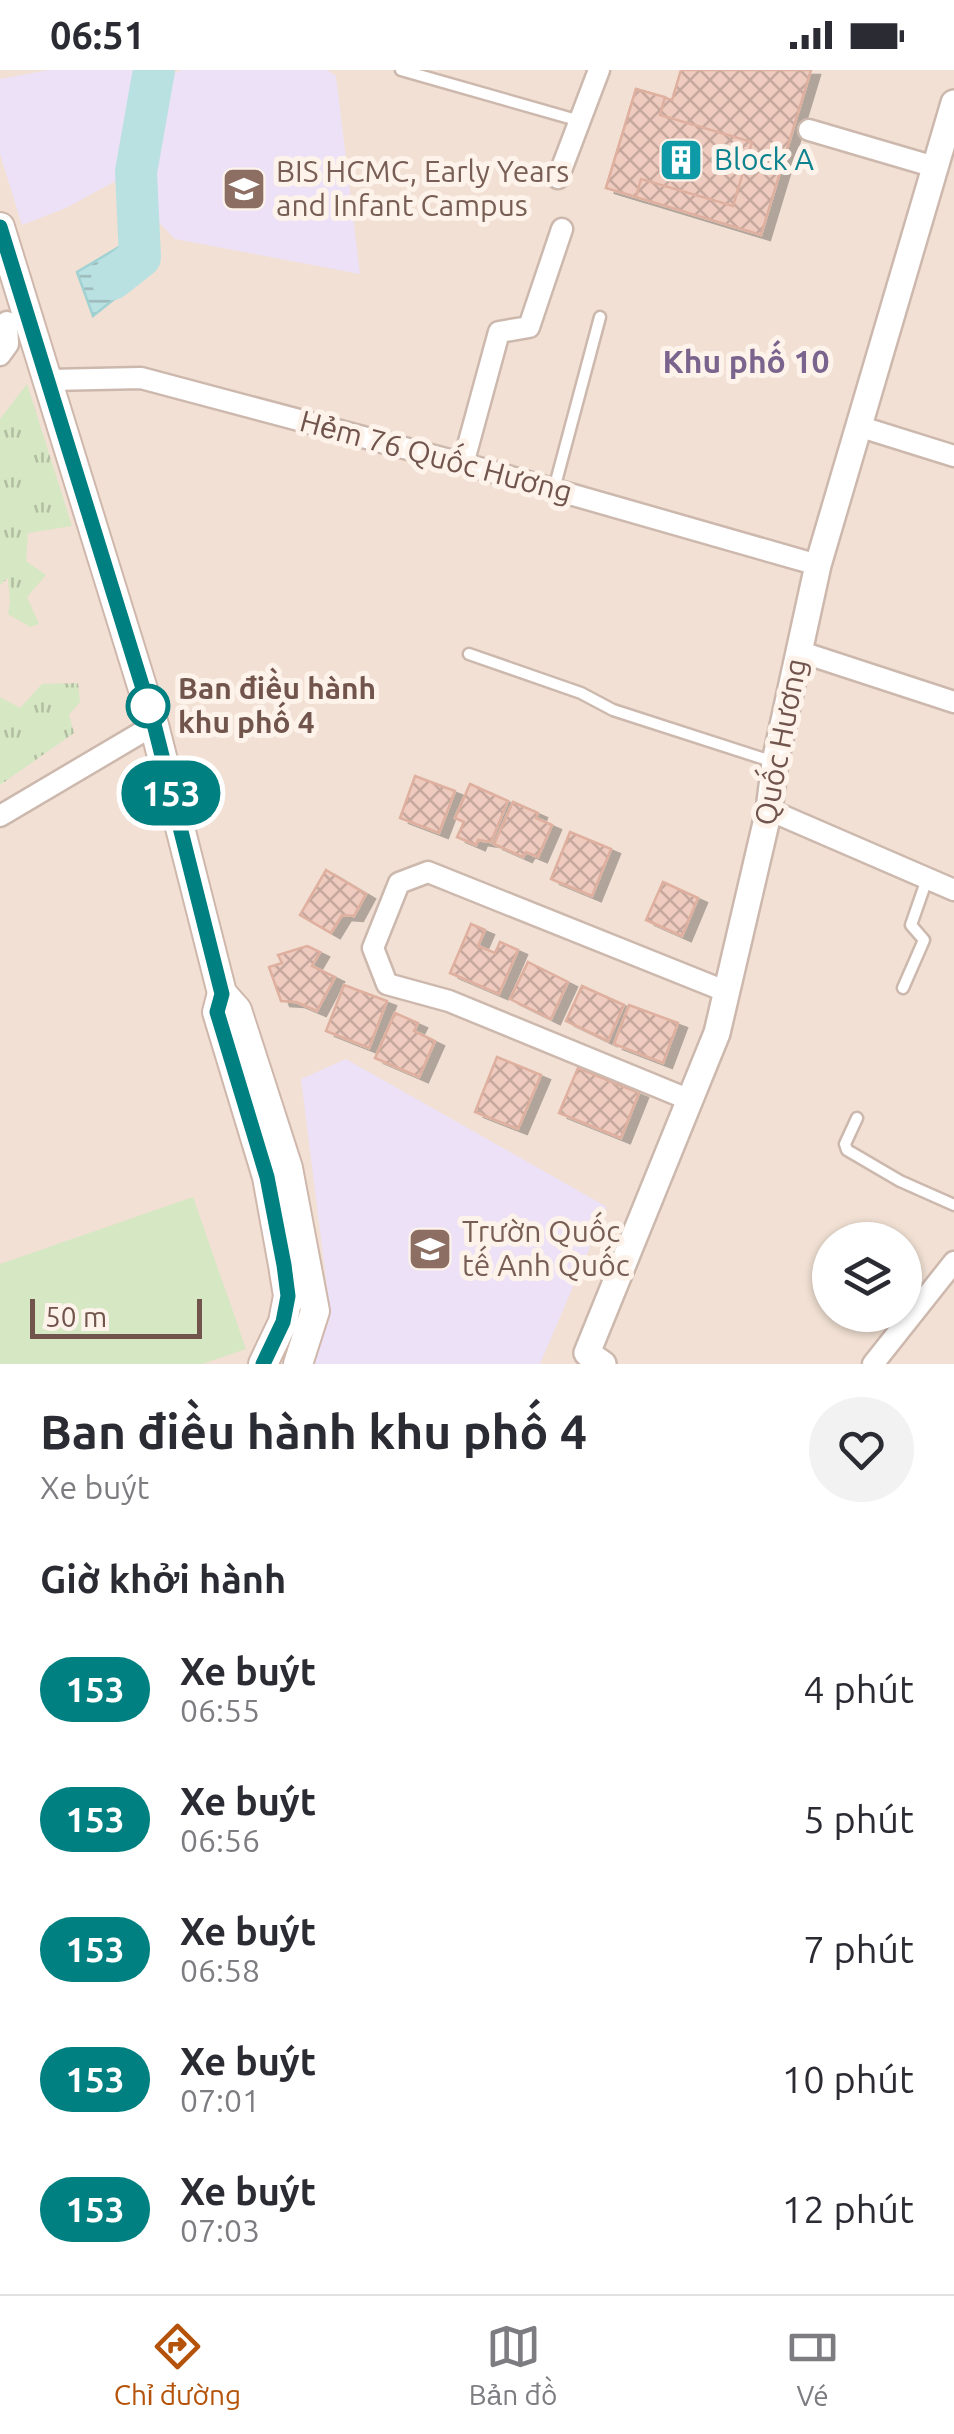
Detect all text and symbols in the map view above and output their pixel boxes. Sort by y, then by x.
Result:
text: 06:51 [50,14,145,56]
building icon: Block A [658,137,704,183]
place label: Block A [714,142,814,176]
place label: BIS HCMC, Early Years and Infant Campus [276,154,569,222]
school or university icon: BIS HCMC, Early Years and Infant Campus [221,166,267,212]
district label: Khu phố 10 [662,339,830,379]
street label: Hẻm 76 Quốc Hương [296,400,577,509]
street label: Quốc Hương [744,655,813,828]
place label: Ban điều hành khu phố 4 [178,667,376,739]
marker: Ban điều hành khu phố 4 [127,685,169,727]
line badge: 153 [114,760,228,826]
text: 153 [141,773,201,813]
place label: Trườn Quốc tế Anh Quốc [462,1211,630,1282]
map controls [812,1222,922,1332]
button: layers [812,1222,922,1332]
school or university icon: Trườn Quốc tế Anh Quốc [407,1226,453,1272]
scale bar [30,1294,202,1338]
text: 50 m [45,1301,107,1332]
button: heart [809,1397,914,1502]
text: Ban điều hành khu phố 4 [40,1404,587,1458]
text: Xe buýt [40,1469,149,1505]
text: Giờ khởi hành [40,1558,286,1600]
text: Xe buýt [180,1650,316,1692]
text: 4 phút [803,1668,914,1710]
text: 153 [65,1669,125,1709]
text: 06:55 [180,1692,260,1728]
text: Xe buýt [180,1780,316,1822]
text: 5 phút [803,1798,914,1840]
text: 153 [65,1799,125,1839]
text: 06:56 [180,1822,260,1858]
text: Xe buýt [180,1910,316,1952]
text: 7 phút [803,1928,914,1970]
text: 153 [65,1929,125,1969]
text: 06:58 [180,1952,260,1988]
text: Xe buýt [180,2040,316,2082]
text: 10 phút [782,2058,914,2100]
text: 153 [65,2059,125,2099]
text: 07:01 [180,2082,260,2118]
text: Xe buýt [180,2170,316,2212]
text: 12 phút [782,2188,914,2230]
text: 153 [65,2189,125,2229]
text: 07:03 [180,2212,260,2248]
tab: Chỉ đường [114,2319,241,2412]
tab: Bản đồ [469,2319,557,2412]
tab: Vé [785,2320,840,2411]

